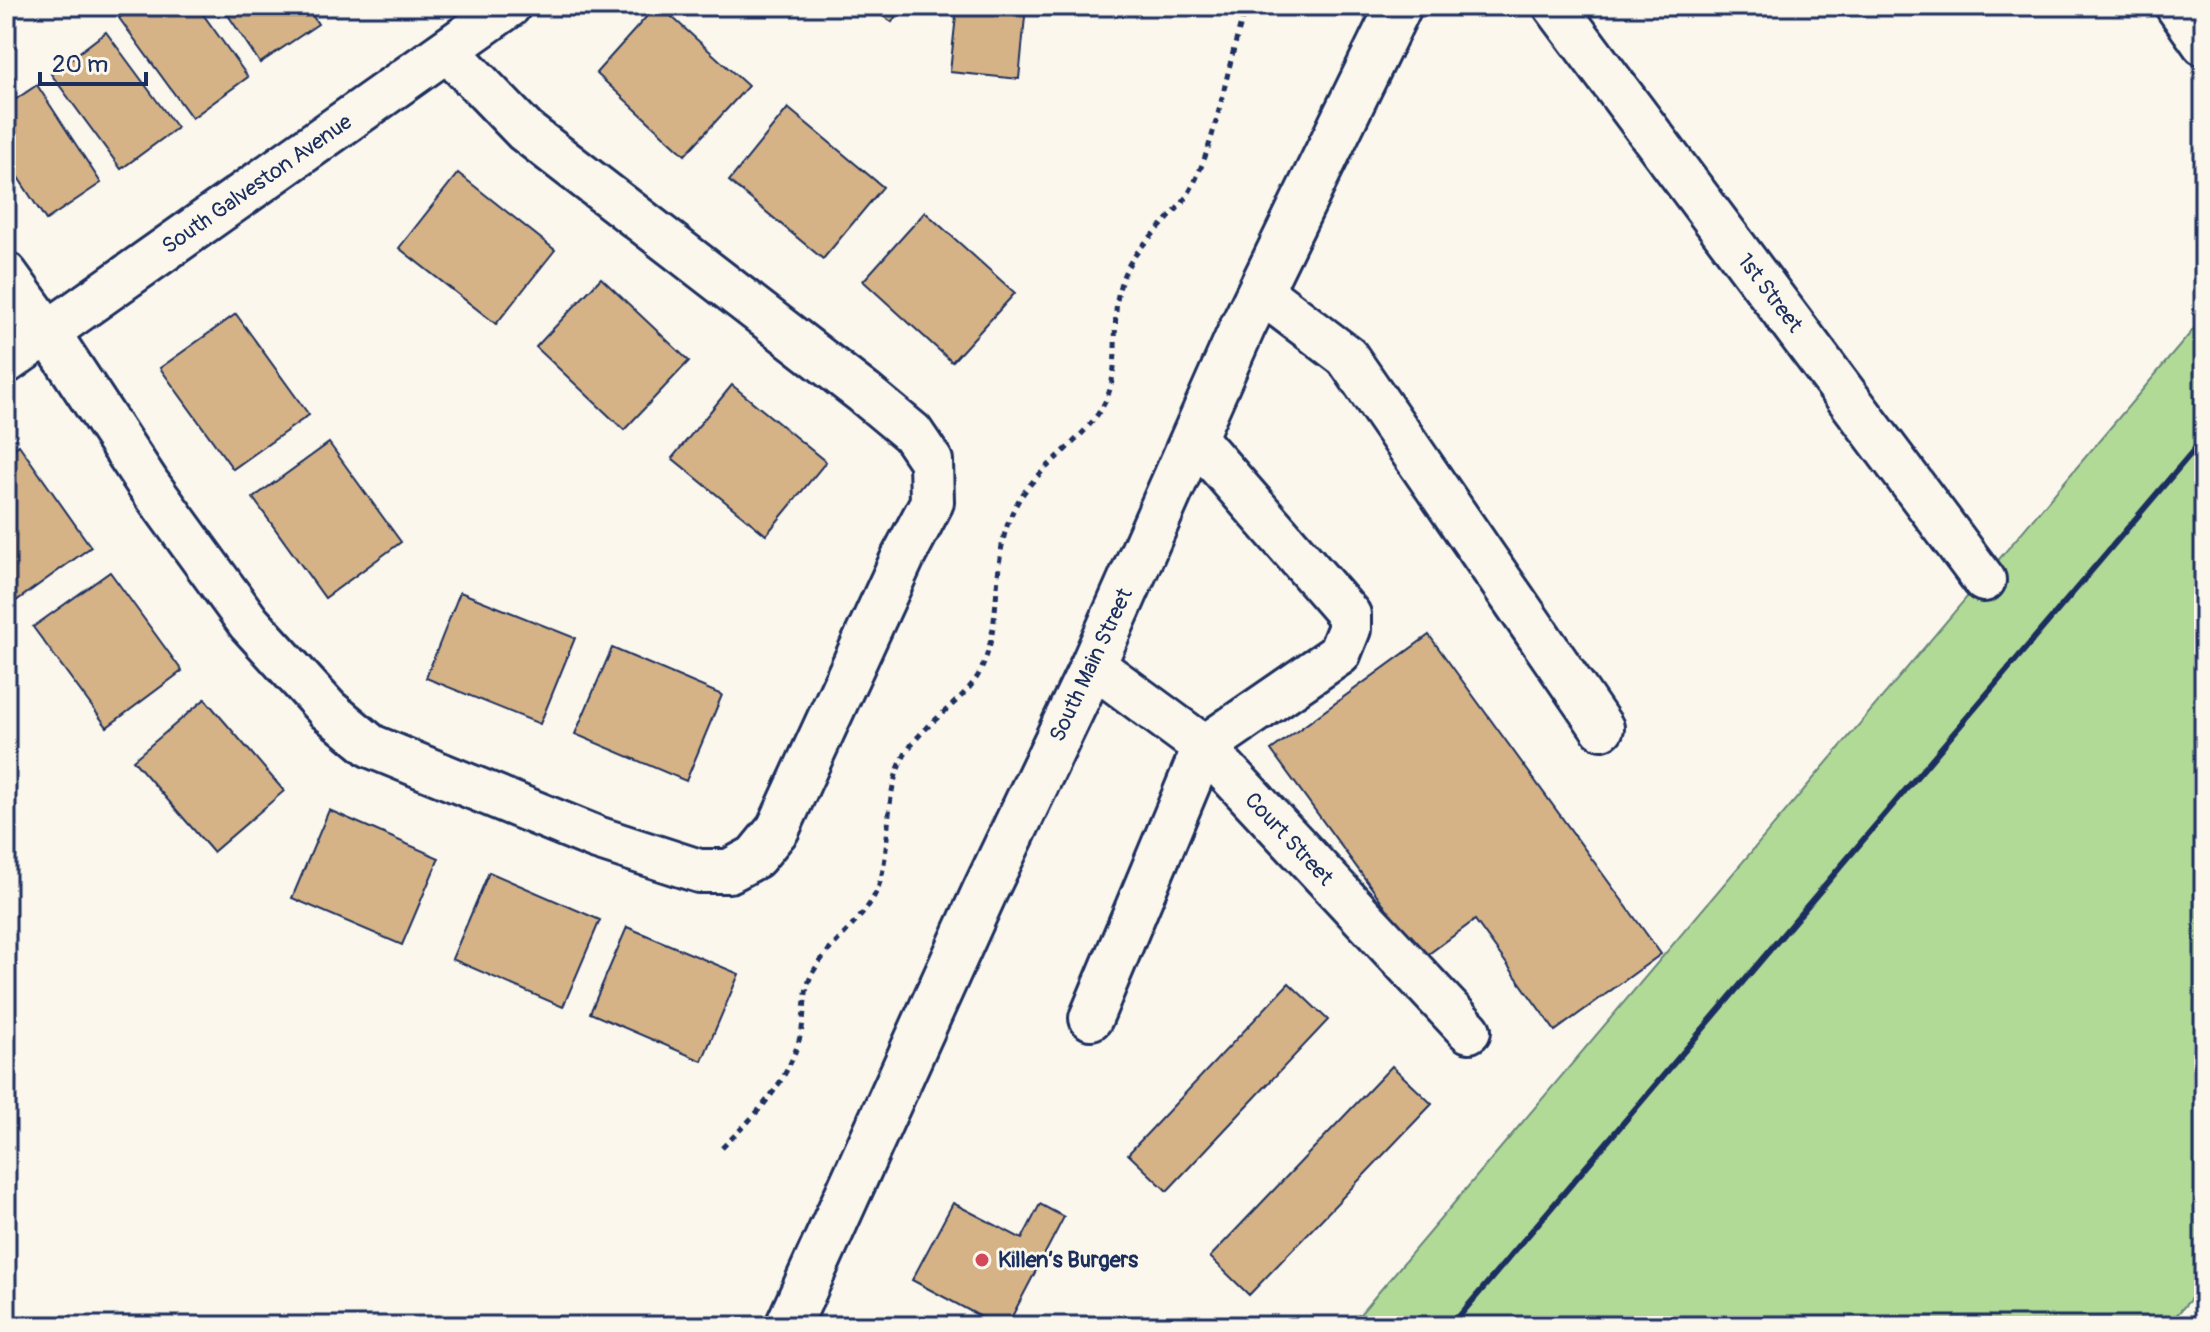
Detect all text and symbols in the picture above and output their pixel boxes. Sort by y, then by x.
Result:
scale bar [40,36,146,86]
text: 20 m [52,50,108,79]
street label: South Galveston Avenue [157,108,358,260]
street label: 1st Street [1731,248,1809,338]
street label: South Main Street [1043,584,1139,746]
street label: Court Street [1239,786,1339,892]
place label: Killen’s Burgers [998,1246,1138,1274]
marker: Killen’s Burgers [973,1251,991,1269]

